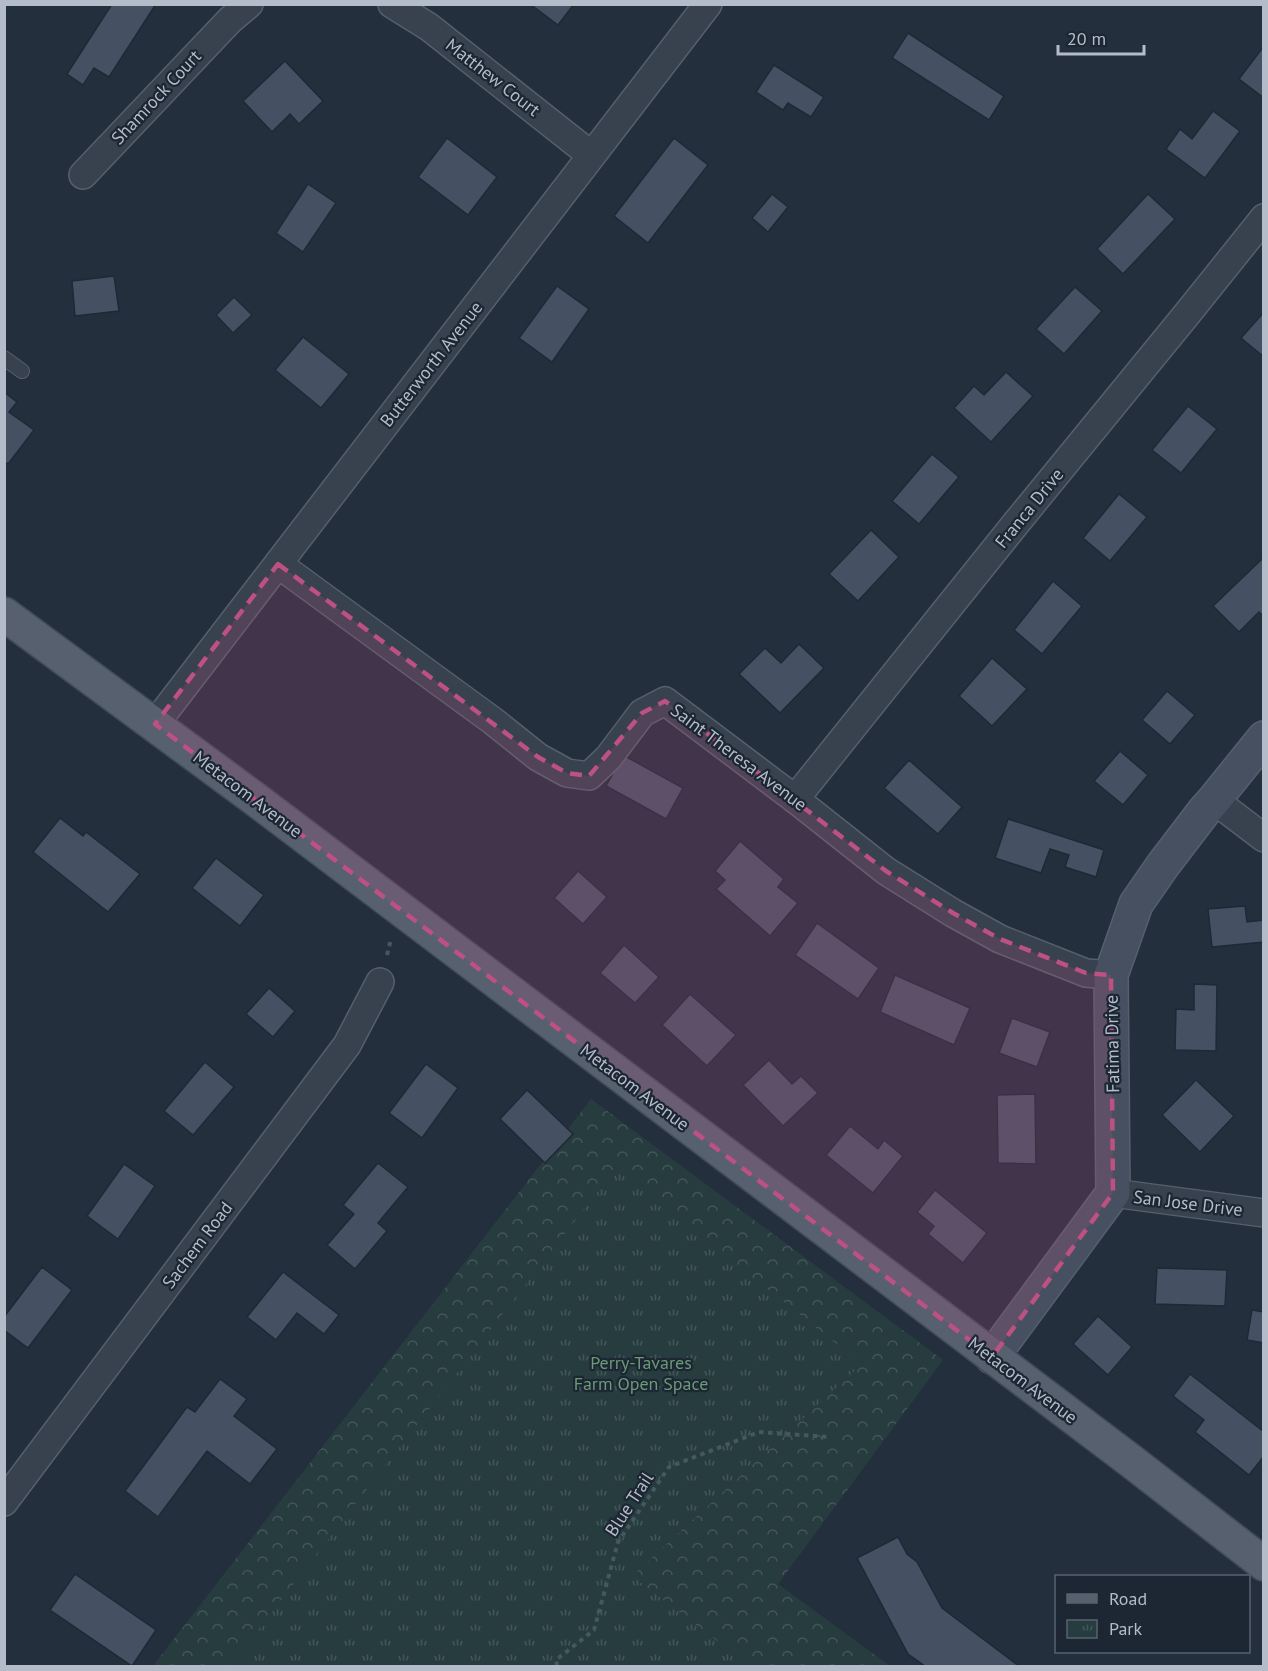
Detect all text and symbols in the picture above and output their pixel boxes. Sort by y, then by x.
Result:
scale bar [1058,18,1144,56]
text: 20 m [1067,27,1106,50]
street label: Matthew Court [441,33,545,121]
street label: Shamrock Court [106,45,206,149]
street label: Butterworth Avenue [375,297,487,431]
street label: Franca Drive [990,463,1068,553]
street label: Saint Theresa Avenue [666,698,812,816]
street label: Metacom Avenue [189,745,307,843]
street label: Fatima Drive [1100,995,1124,1093]
street label: Metacom Avenue [576,1038,694,1136]
street label: San Jose Drive [1132,1185,1244,1221]
street label: Sachem Road [157,1197,237,1293]
street label: Metacom Avenue [964,1331,1082,1429]
park label: Perry-Tavares Farm Open Space [574,1351,708,1395]
street label: Blue Trail [600,1467,659,1540]
legend [1055,1575,1250,1653]
text: Road [1109,1587,1147,1610]
text: Park [1109,1617,1142,1640]

